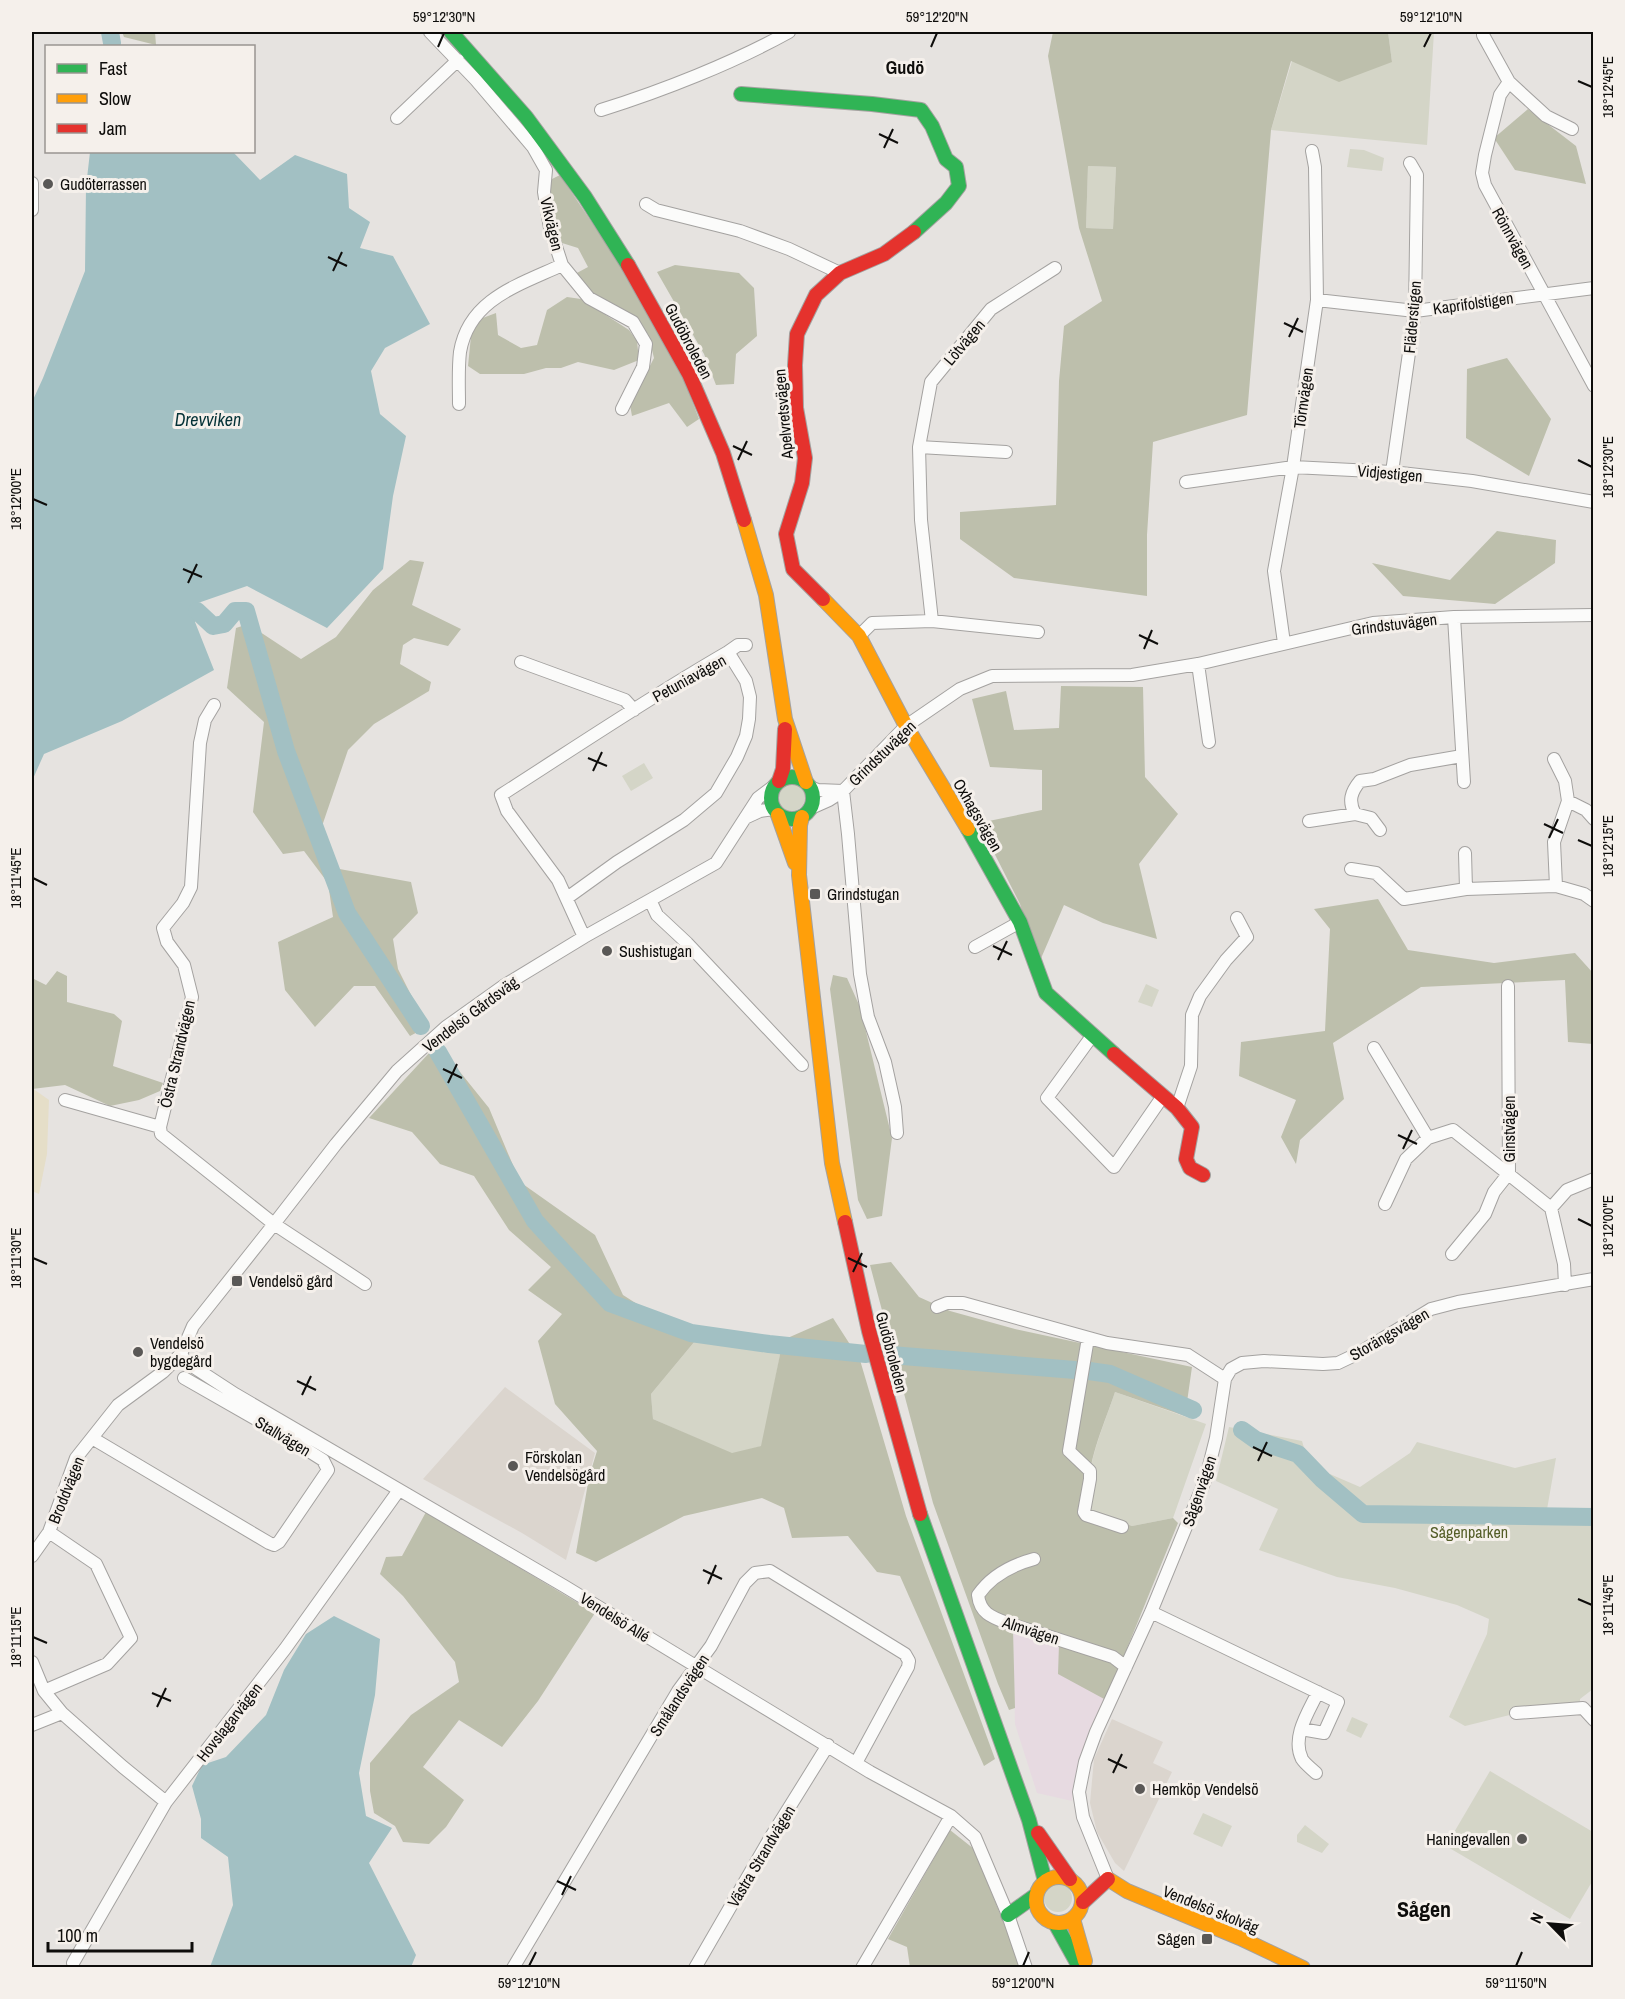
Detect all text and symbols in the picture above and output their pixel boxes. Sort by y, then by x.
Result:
text: 59°12'30"N [413,6,475,27]
text: 59°12'20"N [906,6,968,27]
text: 59°12'10"N [1400,6,1462,27]
legend [45,45,255,153]
district label: Gudö [886,55,924,80]
text: Fast [99,56,127,81]
text: 18°12'45"E [1597,56,1618,118]
text: Slow [99,86,131,111]
text: Jam [99,116,127,141]
place label: Gudöterrassen [60,173,147,195]
marker: Gudöterrassen [41,177,55,191]
street label: Vikvägen [535,195,569,253]
street label: Rönnvägen [1487,203,1539,273]
street label: Fläderstigen [1398,280,1426,354]
street label: Kaprifolstigen [1431,286,1515,320]
street label: Gudöbroleden [660,299,718,383]
street label: Lötvägen [938,314,990,370]
street label: Törnvägen [1288,366,1318,430]
street label: Apelvretsvägen [768,368,798,461]
water label: Drevviken [175,407,241,432]
text: 18°12'30"E [1597,436,1618,498]
street label: Vidjestigen [1356,459,1424,487]
text: 18°12'00"E [5,468,26,530]
street label: Grindstuvägen [1350,608,1438,640]
street label: Petuniavägen [648,649,730,707]
street label: Grindstuvägen [843,715,921,791]
street label: Oxhagsvägen [948,774,1008,856]
text: 18°12'15"E [1597,815,1618,877]
text: 18°11'45"E [5,847,26,909]
place label: Grindstugan [827,883,899,905]
marker: Grindstugan [808,887,822,901]
place label: Sushistugan [619,940,692,962]
marker: Sushistugan [600,944,614,958]
street label: Vendelsö Gårdsväg [418,970,523,1057]
street label: Östra Strandvägen [154,998,200,1110]
street label: Ginstvägen [1498,1095,1520,1163]
text: 18°12'00"E [1597,1195,1618,1257]
text: 18°11'30"E [5,1227,26,1289]
place label: Vendelsö gård [249,1270,333,1292]
marker: Vendelsö gård [230,1274,244,1288]
street label: Storängsvägen [1345,1302,1433,1366]
street label: Gudöbroleden [871,1309,913,1395]
place label: Vendelsö bygdegård [150,1332,212,1372]
marker: Vendelsö bygdegård [131,1345,145,1359]
street label: Stallvägen [251,1411,315,1461]
place label: Förskolan Vendelsögård [525,1446,605,1486]
street label: Broddvägen [43,1453,89,1527]
street label: Sågenvägen [1177,1453,1221,1529]
marker: Förskolan Vendelsögård [506,1459,520,1473]
park label: Sågenparken [1430,1521,1508,1543]
text: 18°11'45"E [1597,1574,1618,1636]
street label: Vendelsö Allé [576,1587,654,1647]
text: 18°11'15"E [5,1606,26,1668]
street label: Almvägen [999,1610,1062,1649]
street label: Smålandsvägen [644,1650,714,1740]
street label: Hovslagarvägen [191,1678,267,1766]
place label: Hemköp Vendelsö [1152,1778,1258,1800]
marker: Hemköp Vendelsö [1133,1782,1147,1796]
street label: Västra Strandvägen [722,1801,800,1911]
place label: Haningevallen [1426,1828,1510,1850]
marker: Haningevallen [1515,1832,1529,1846]
street label: Vendelsö skolväg [1160,1880,1263,1939]
district label: Sågen [1397,1894,1451,1924]
north arrow [1520,1894,1580,1954]
text: N [1524,1909,1548,1927]
scale bar [48,1915,192,1953]
text: 100 m [57,1923,98,1948]
place label: Sågen [1157,1928,1195,1950]
marker: Sågen [1200,1932,1214,1946]
text: 59°12'10"N [498,1972,560,1993]
text: 59°12'00"N [992,1972,1054,1993]
text: 59°11'50"N [1485,1972,1547,1993]

